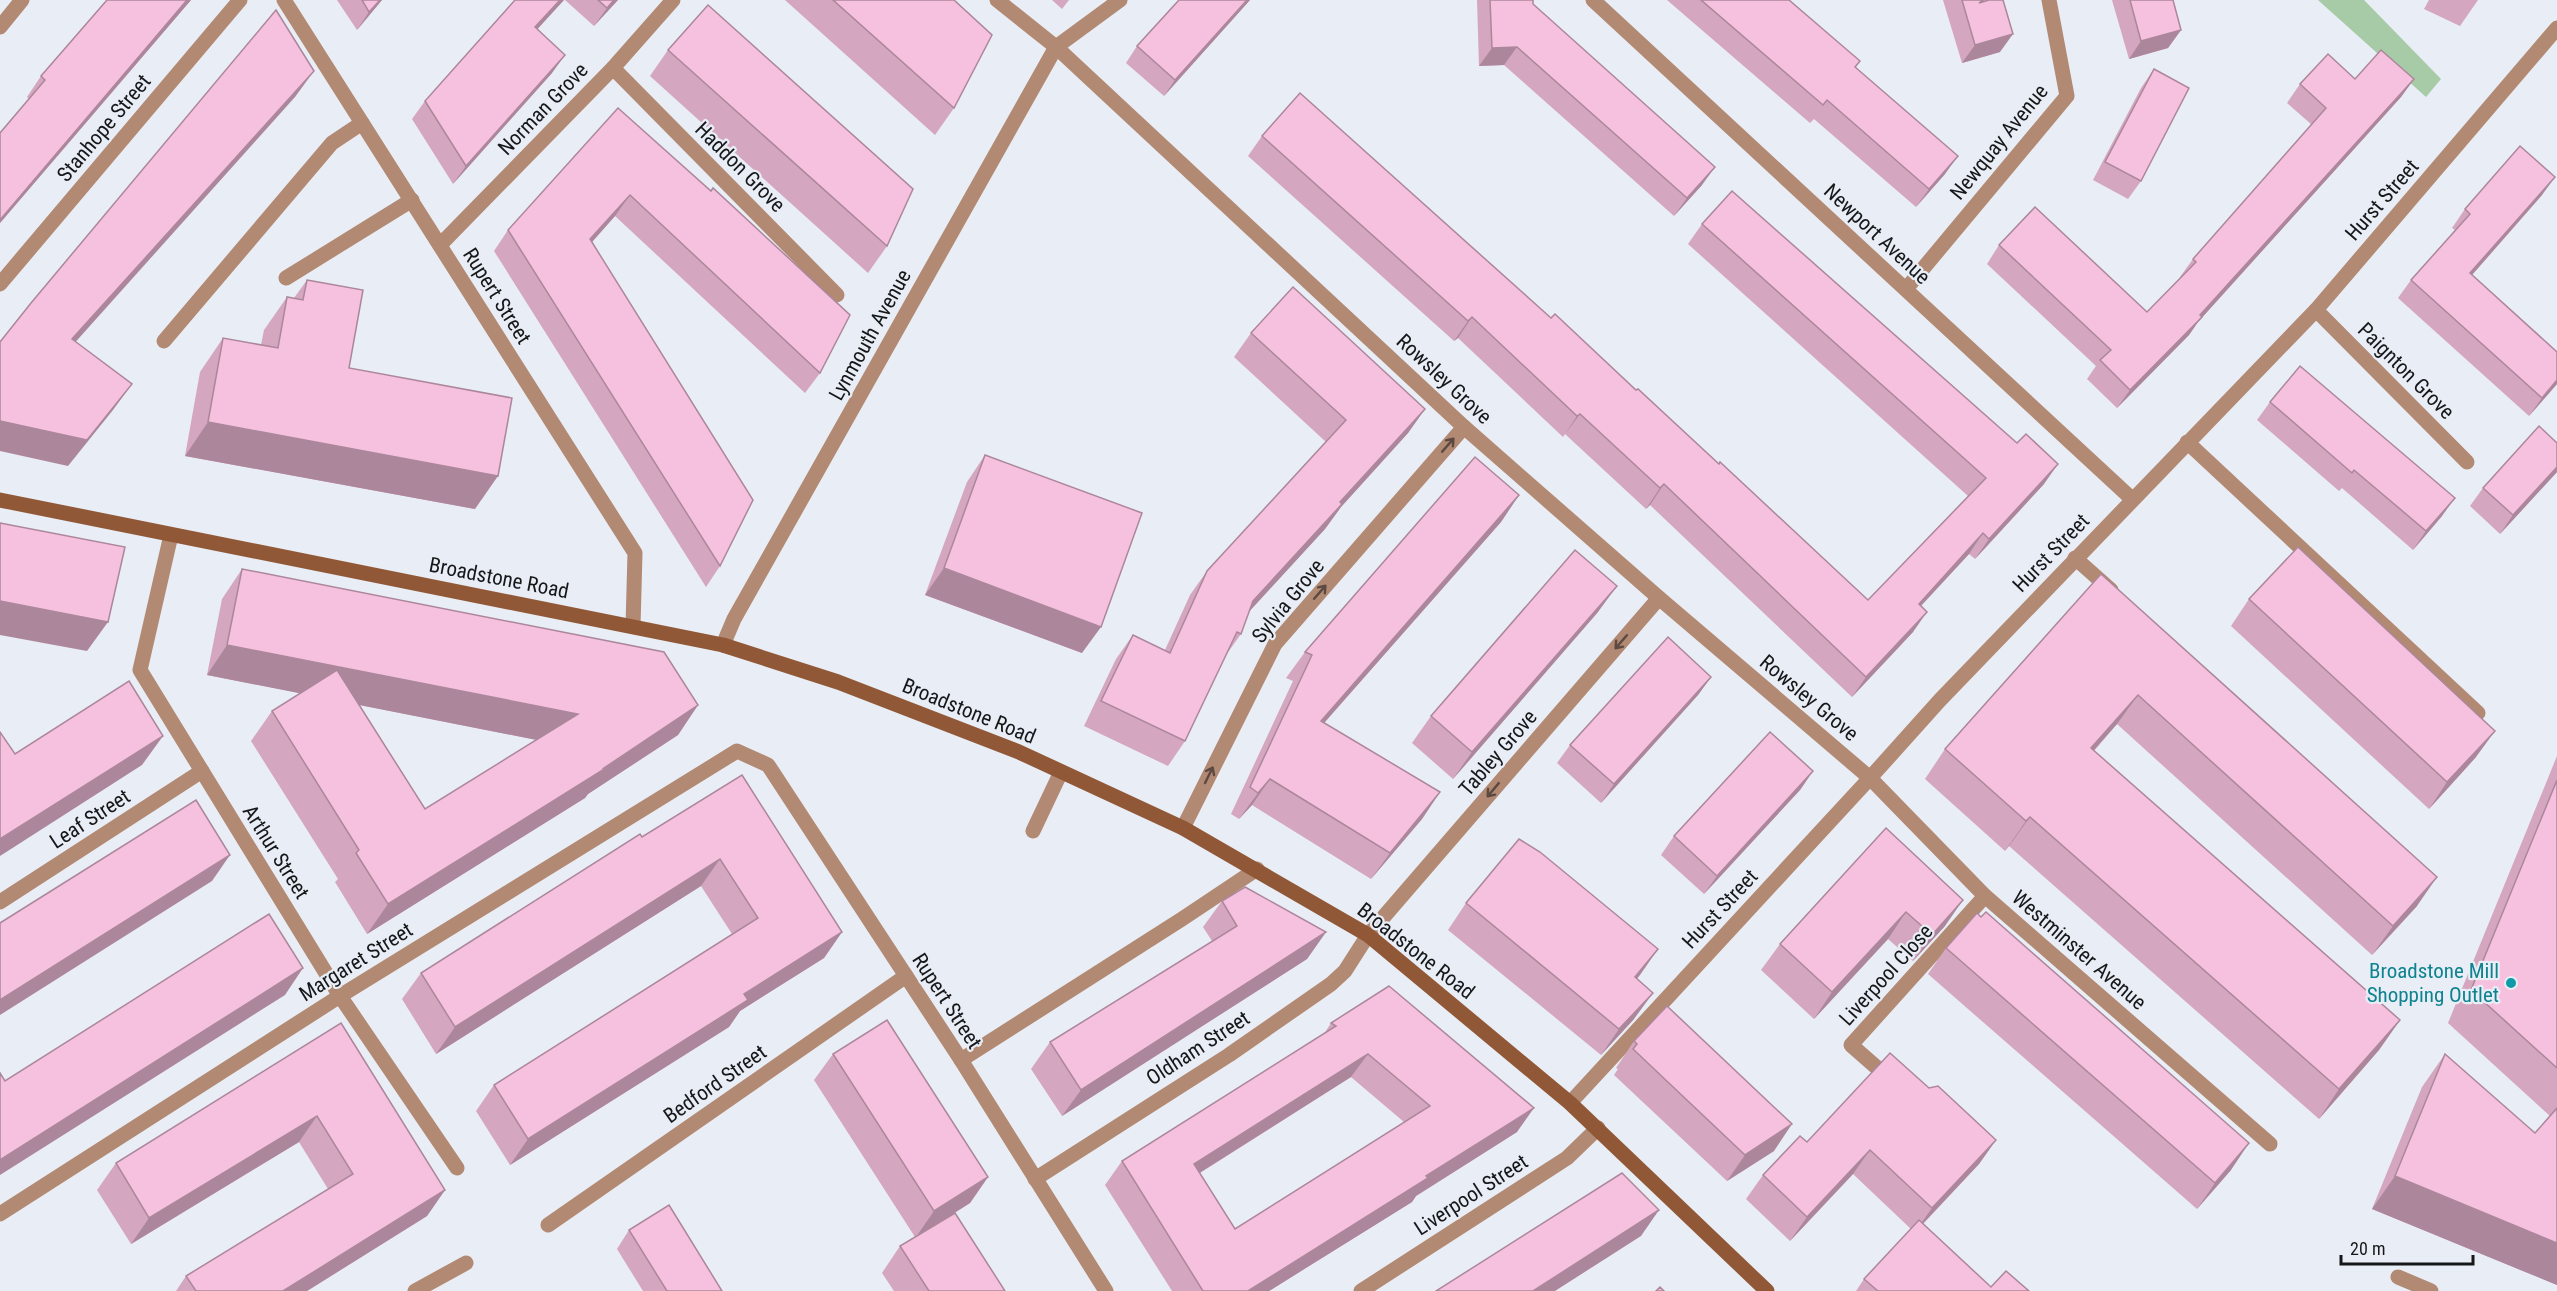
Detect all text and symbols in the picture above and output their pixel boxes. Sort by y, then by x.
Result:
street label: Norman Grove [493,58,593,160]
street label: Stanhope Street [52,70,156,186]
street label: Newquay Avenue [1945,80,2053,204]
street label: Haddon Grove [690,117,790,217]
street label: Hurst Street [2340,155,2424,245]
street label: Newport Avenue [1819,179,1935,289]
street label: Rupert Street [458,244,536,348]
street label: Lynmouth Avenue [824,265,916,405]
street label: Paignton Grove [2353,318,2459,424]
street label: Rowsley Grove [1392,329,1496,429]
one-way arrow [1441,438,1455,453]
street label: Hurst Street [2008,509,2094,597]
street label: Broadstone Road [427,553,571,603]
street label: Sylvia Grove [1247,554,1329,648]
one-way arrow [1313,585,1327,600]
one-way arrow [1614,634,1628,649]
street label: Rowsley Grove [1755,650,1863,746]
street label: Broadstone Road [899,673,1039,749]
street label: Tabley Grove [1454,705,1542,801]
one-way arrow [1204,767,1216,785]
one-way arrow [1486,782,1500,797]
street label: Leaf Street [45,784,135,854]
street label: Arthur Street [238,801,314,903]
street label: Hurst Street [1677,864,1763,954]
street label: Westminster Avenue [2007,885,2151,1015]
street label: Broadstone Road [1353,898,1479,1004]
street label: Margaret Street [295,918,417,1006]
street label: Liverpool Close [1834,919,1938,1030]
street label: Rupert Street [907,949,987,1053]
place label: Broadstone Mill Shopping Outlet [2367,959,2499,1007]
marker: Broadstone Mill Shopping Outlet [2504,976,2518,990]
street label: Oldham Street [1142,1006,1254,1090]
street label: Bedford Street [659,1040,771,1128]
street label: Liverpool Street [1410,1149,1532,1241]
scale bar [2341,1228,2473,1266]
text: 20 m [2350,1238,2385,1259]

